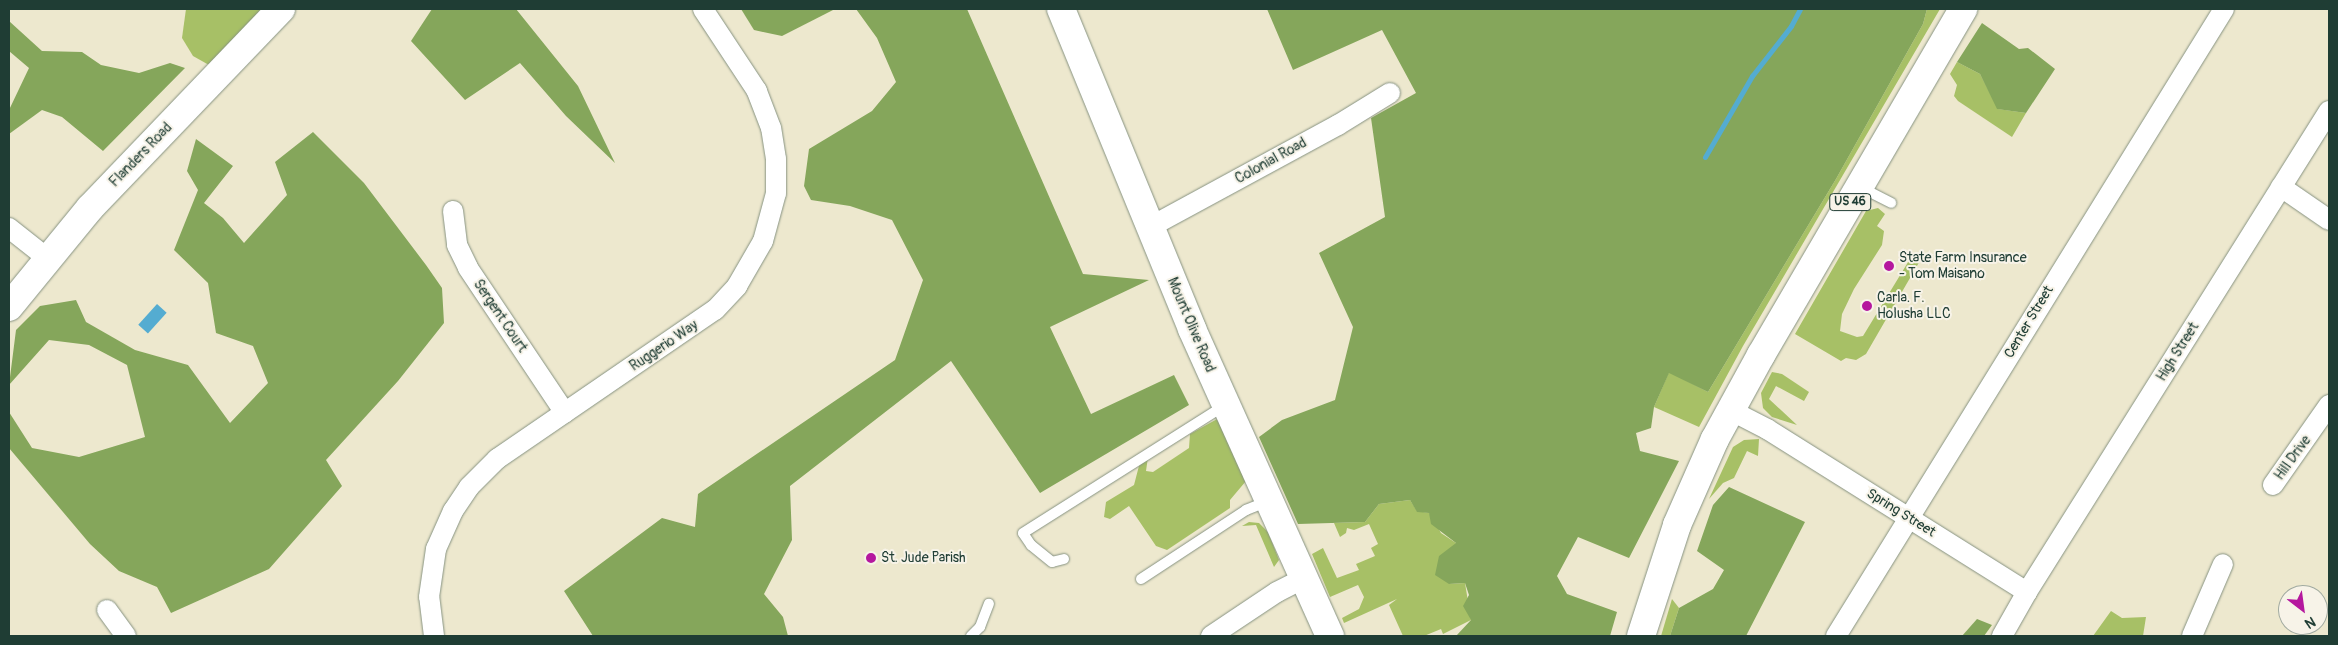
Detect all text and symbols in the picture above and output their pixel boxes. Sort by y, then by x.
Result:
street label: Flanders Road [106,119,176,191]
street label: Colonial Road [1232,134,1310,188]
road number: US 46 [1829,192,1871,212]
place label: State Farm Insurance - Tom Maisano [1899,250,2027,282]
marker: State Farm Insurance - Tom Maisano [1883,260,1895,272]
street label: Mount Olive Road [1163,275,1219,375]
street label: Sergent Court [470,276,530,356]
street label: Center Street [2001,283,2057,361]
place label: Carla. F. Holusha LLC [1877,290,1951,322]
marker: Carla. F. Holusha LLC [1861,300,1873,312]
street label: Ruggerio Way [627,317,701,375]
street label: High Street [2153,320,2203,384]
street label: Hill Drive [2271,432,2315,484]
street label: Spring Street [1863,485,1939,541]
place label: St. Jude Parish [881,550,966,566]
marker: St. Jude Parish [865,552,877,564]
north arrow [2278,585,2328,635]
text: N [2302,613,2319,632]

